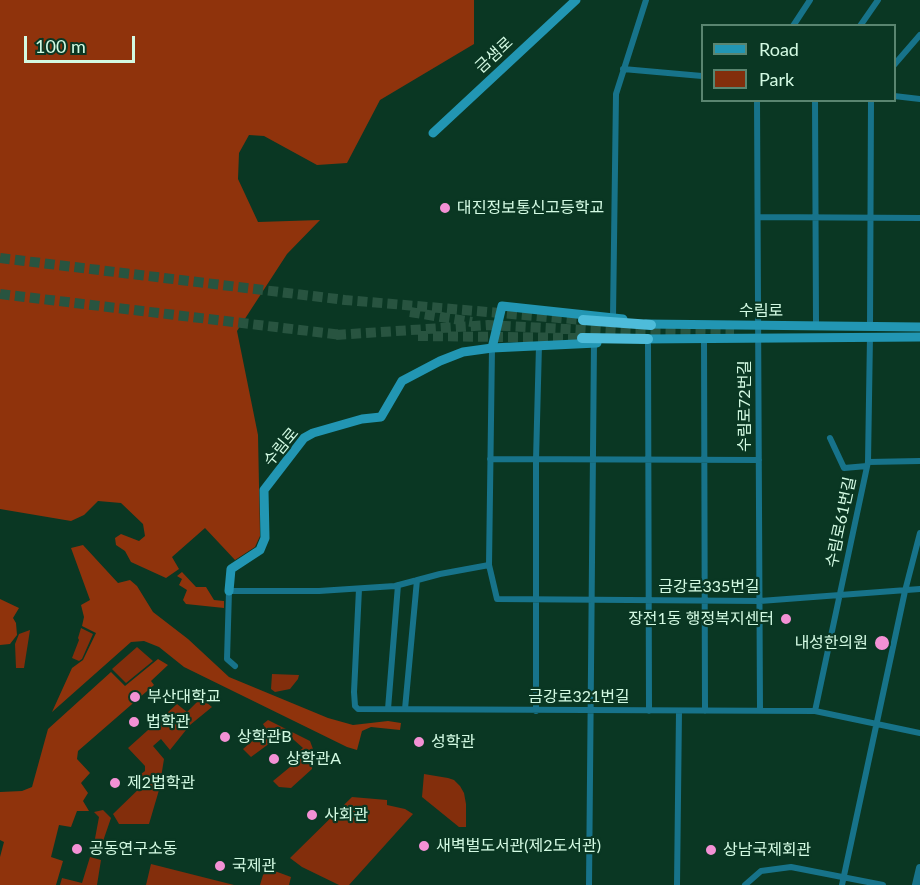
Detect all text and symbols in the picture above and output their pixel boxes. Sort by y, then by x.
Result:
scale bar [27,24,138,62]
legend [701,24,896,102]
street label: 금샘로 [471,33,517,77]
text: 100 m [35,35,86,57]
text: Road [759,38,799,60]
text: Park [759,68,794,90]
place label: 대진정보통신고등학교 [457,198,604,218]
marker: 대진정보통신고등학교 [438,201,452,215]
street label: 수림로 [739,301,783,321]
street label: 수림로72번길 [735,360,755,452]
street label: 수림로 [259,424,303,470]
street label: 수림로61번길 [822,475,860,569]
street label: 금강로335번길 [658,577,760,597]
place label: 장전1동 행정복지센터 [628,609,774,629]
marker: 장전1동 행정복지센터 [779,612,793,626]
place label: 내성한의원 [794,633,868,653]
marker: 내성한의원 [873,634,891,652]
place label: 부산대학교 [147,687,221,707]
street label: 금강로321번길 [528,687,630,707]
marker: 부산대학교 [128,690,142,704]
place label: 법학관 [146,712,190,732]
marker: 법학관 [127,715,141,729]
place label: 상학관B [237,727,292,747]
marker: 상학관B [218,730,232,744]
place label: 성학관 [431,732,475,752]
marker: 성학관 [412,735,426,749]
place label: 상학관A [286,749,341,769]
marker: 상학관A [267,752,281,766]
place label: 제2법학관 [127,773,195,793]
marker: 제2법학관 [108,776,122,790]
place label: 사회관 [324,805,368,825]
marker: 사회관 [305,808,319,822]
place label: 새벽벌도서관(제2도서관) [436,836,601,856]
place label: 공동연구소동 [89,839,177,859]
marker: 새벽벌도서관(제2도서관) [417,839,431,853]
place label: 상남국제회관 [723,840,811,860]
marker: 공동연구소동 [70,842,84,856]
marker: 상남국제회관 [704,843,718,857]
place label: 국제관 [232,856,276,876]
marker: 국제관 [213,859,227,873]

